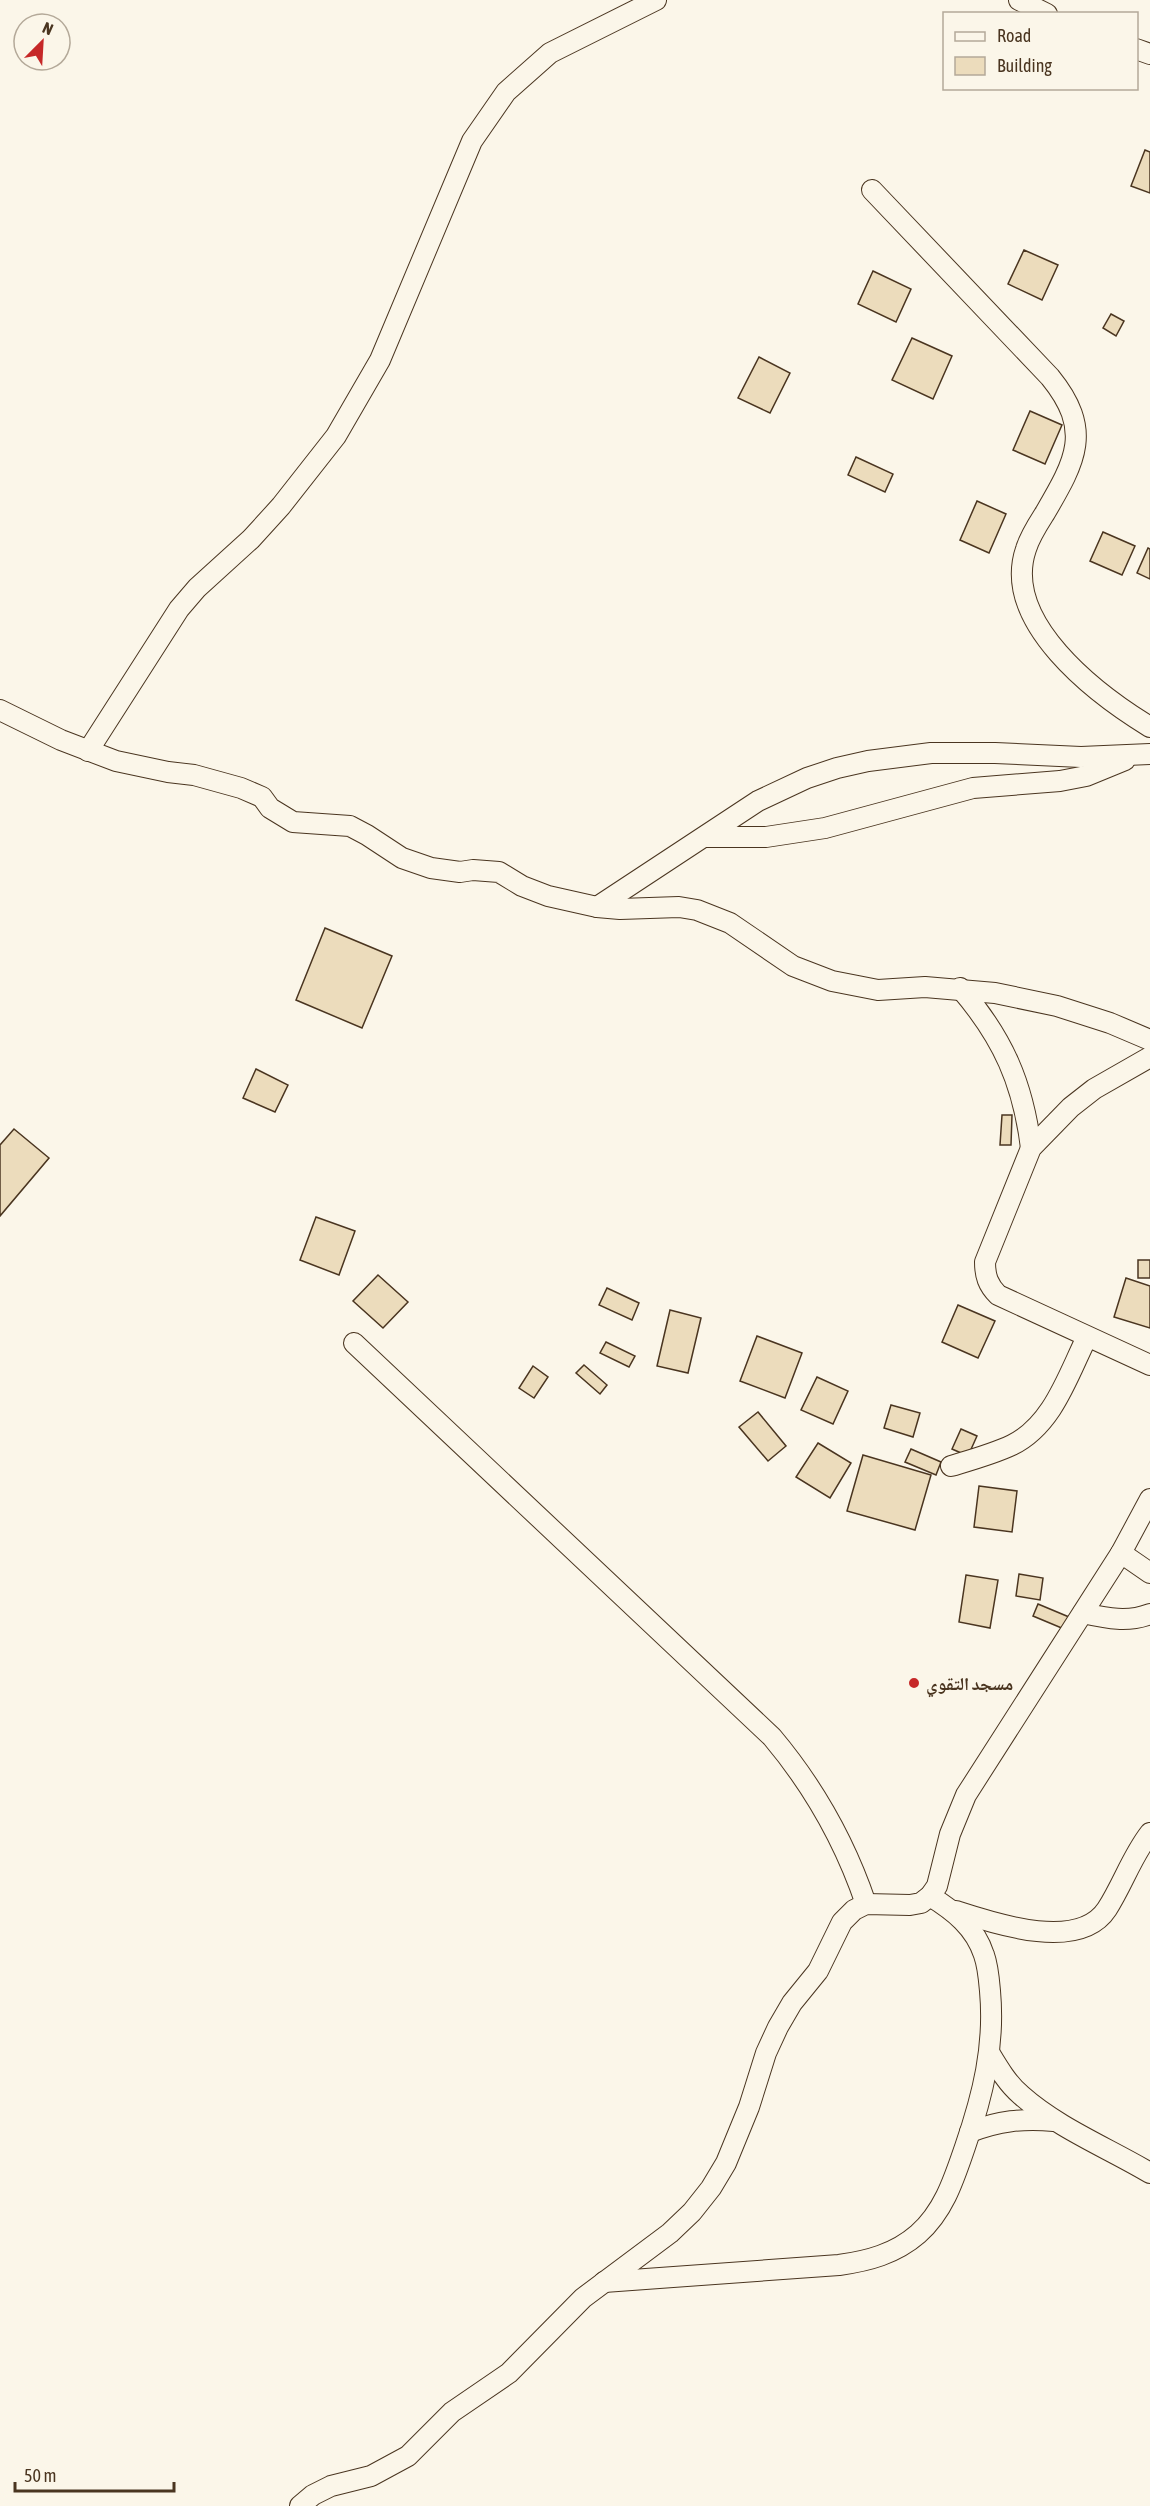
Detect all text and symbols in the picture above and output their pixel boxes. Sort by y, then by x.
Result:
north arrow [12,12,72,72]
legend [943,12,1138,90]
text: N [40,18,56,38]
text: Road [997,25,1031,46]
text: Building [997,55,1052,76]
place label: مسجد التقوي [926,1673,1013,1698]
marker: مسجد التقوي [907,1676,921,1690]
scale bar [15,2455,174,2493]
text: 50 m [24,2465,56,2486]

